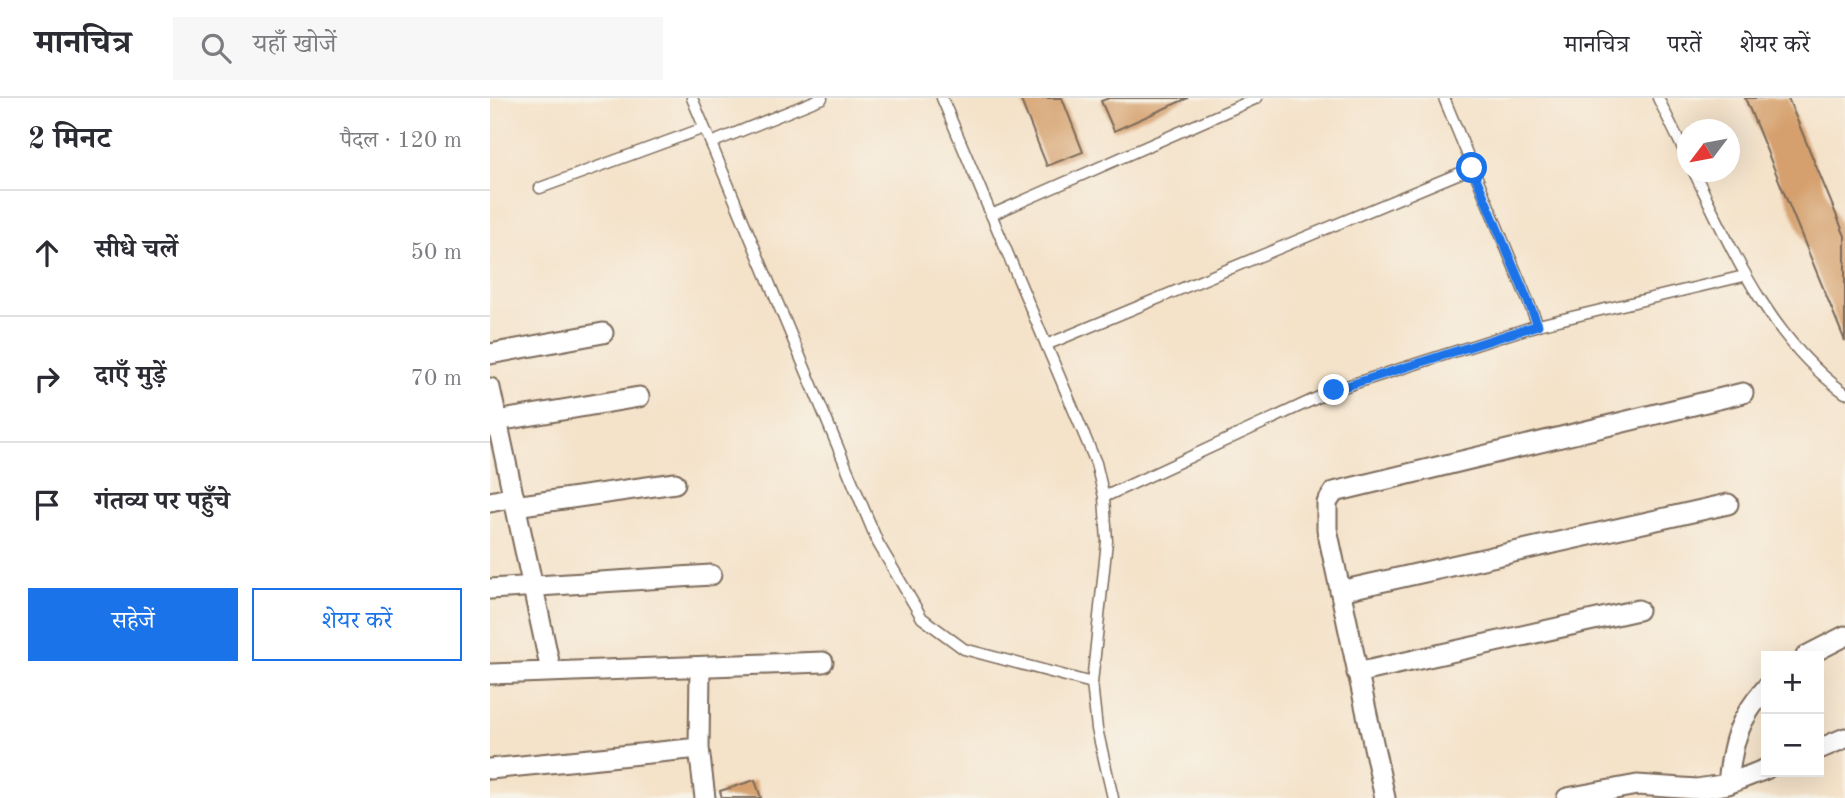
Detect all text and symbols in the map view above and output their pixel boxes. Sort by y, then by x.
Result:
search box [173,17,663,80]
text: मानचित्र [35,28,131,61]
icon: search [197,29,235,67]
text: यहाँ खोजें [253,32,337,58]
text: मानचित्र [1564,34,1629,58]
text: परतें [1667,34,1702,58]
text: शेयर करें [1740,34,1810,58]
north arrow [1677,119,1740,182]
text: 2 मिनट [28,125,111,155]
text: पैदल · 120 m [340,129,462,152]
route start [1456,152,1487,183]
icon: ahead [28,234,66,272]
text: सीधे चलें [95,237,178,263]
text: 50 m [411,241,462,264]
icon: right [28,360,66,398]
text: दाएँ मुड़ें [95,363,166,389]
text: 70 m [411,367,462,390]
route end [1318,374,1349,405]
icon: arrive [28,486,66,524]
text: गंतव्य पर पहुँचे [95,489,230,515]
button: सहेजें [28,588,238,661]
button: शेयर करें [252,588,462,661]
map controls [1761,651,1824,777]
button: + [1761,651,1824,714]
button: − [1761,714,1824,777]

